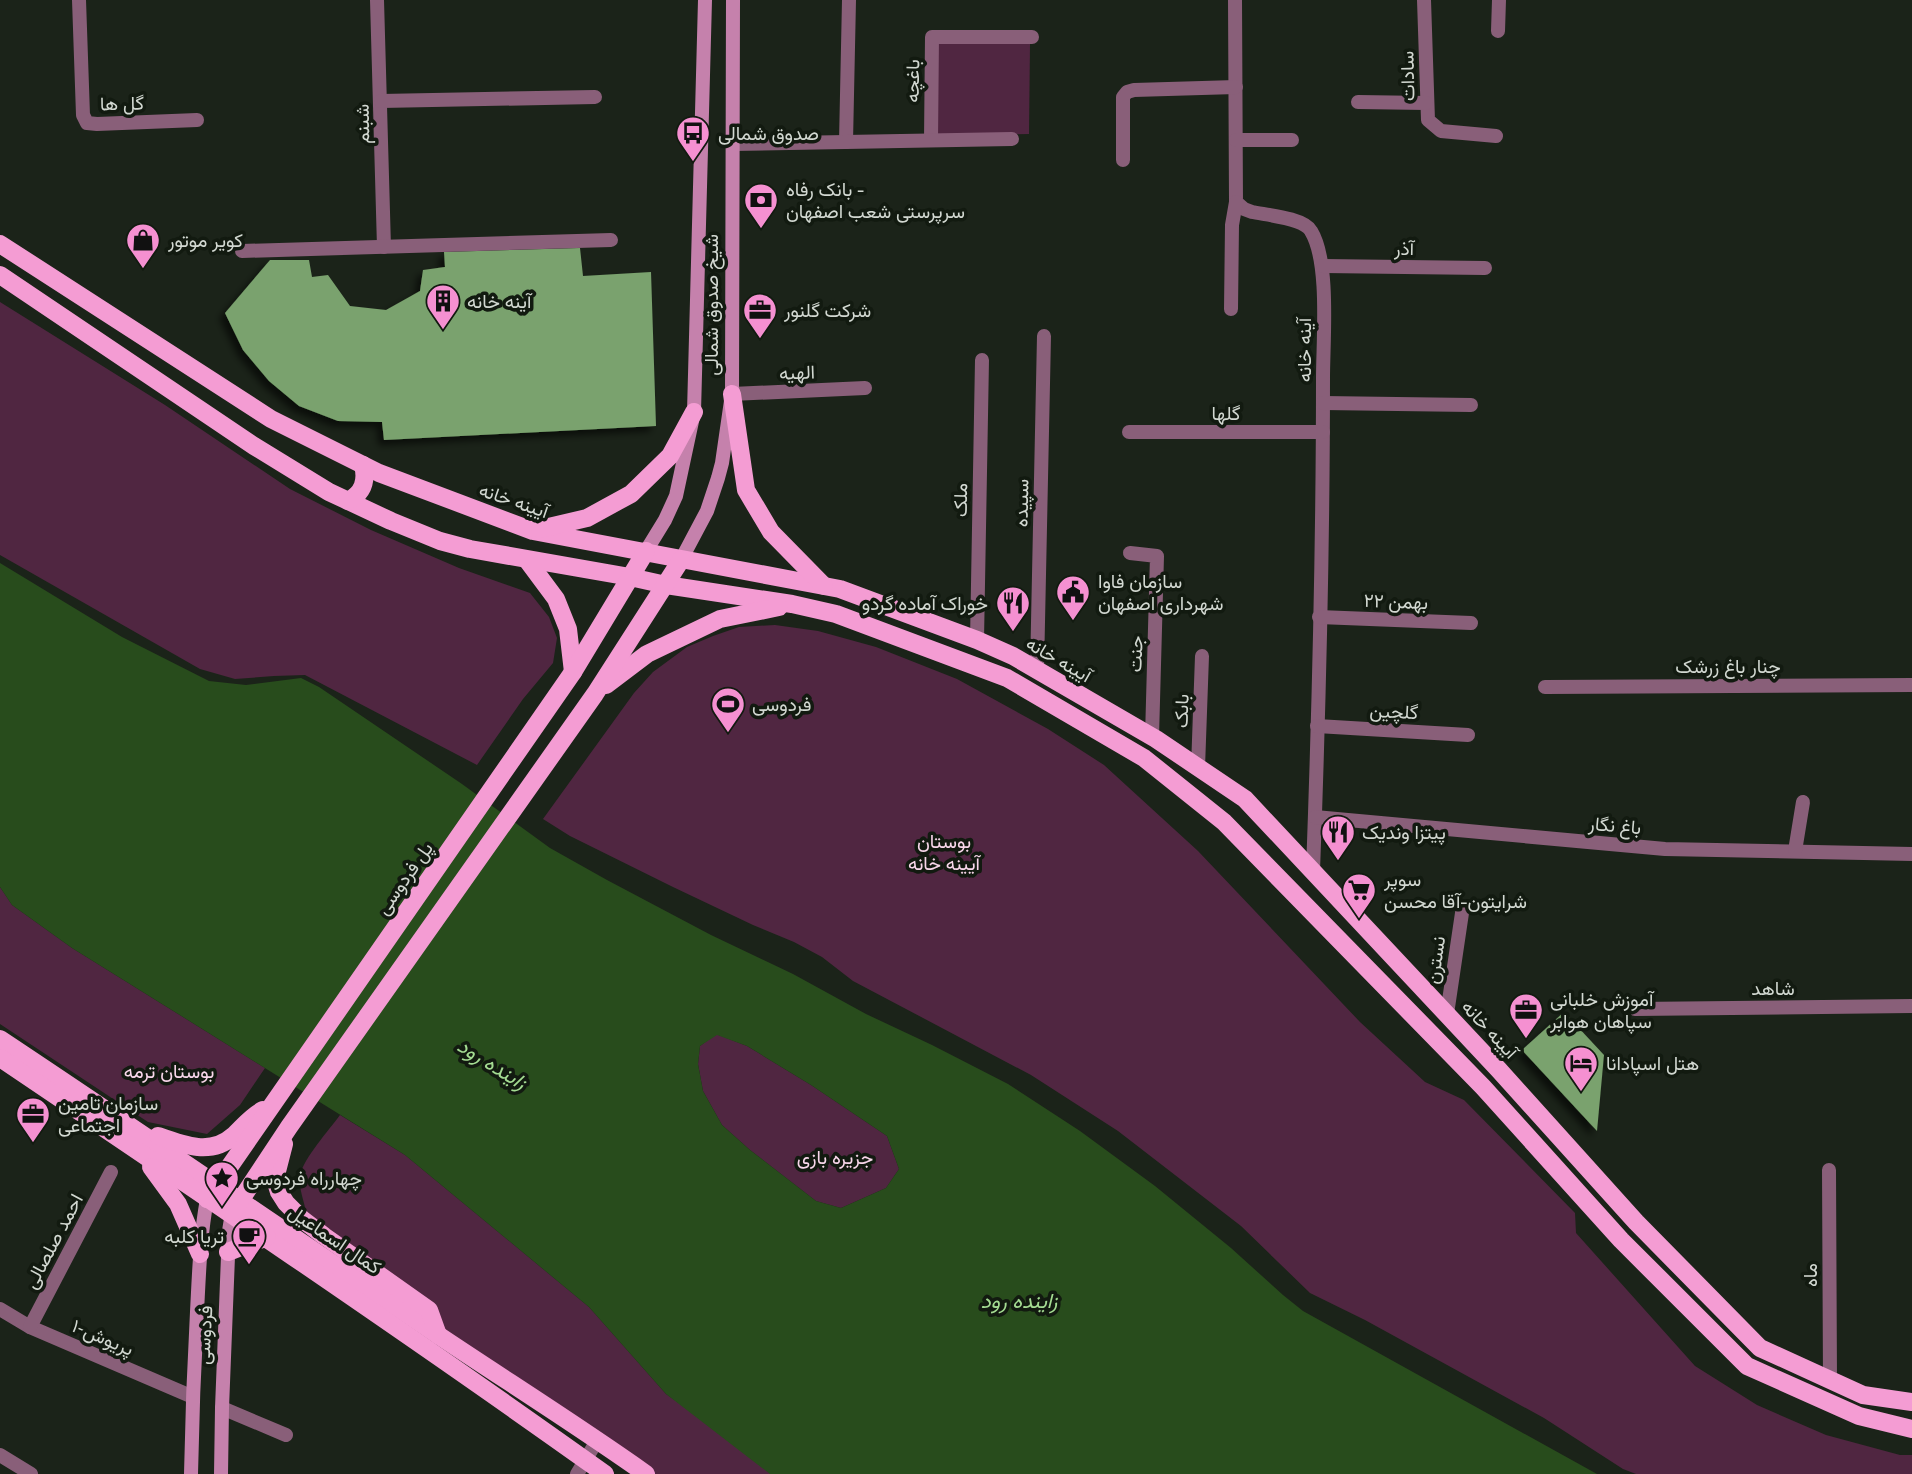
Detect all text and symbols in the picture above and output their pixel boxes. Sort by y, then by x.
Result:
street label: سادات [1395,51,1418,101]
street label: باغچه [900,59,926,103]
street label: گل ها [100,91,144,115]
street label: شبنم [350,104,375,144]
bus stop icon: صدوق شمالی [674,114,712,163]
place label: صدوق شمالی [718,121,819,145]
place label: بانک رفاه - سرپرستی شعب اصفهان [786,177,965,225]
bank icon: بانک رفاه - سرپرستی شعب اصفهان [742,181,780,230]
shop icon: کویر موتور [124,221,162,270]
place label: کویر موتور [167,228,243,252]
street label: شیخ صدوق شمالی [699,234,725,376]
street label: آذر [1393,236,1416,260]
building icon: آینه خانه [424,282,462,331]
place label: آینه خانه [467,289,533,313]
office icon: شرکت گلنور [741,291,779,340]
place label: شرکت گلنور [783,298,871,322]
street label: آینه خانه [1292,316,1316,382]
street label: الهیه [779,359,815,385]
street label: گلها [1212,401,1240,425]
street label: آیینه خانه [476,477,553,524]
street label: سپیده [1009,479,1035,527]
street label: ملک [948,483,971,517]
place label: سازمان فاوا شهرداری اصفهان [1098,569,1224,615]
public building icon: سازمان فاوا شهرداری اصفهان [1054,573,1092,622]
restaurant icon: خوراک آماده گردو [994,584,1032,633]
street label: ۲۲ بهمن [1363,588,1429,614]
place label: خوراک آماده گردو [862,591,988,615]
street label: آیینه خانه [1022,631,1097,688]
street label: جنت [1122,635,1148,673]
street label: چنار باغ زرشک [1675,654,1781,680]
sports icon: فردوسی [709,685,747,734]
place label: فردوسی [752,692,811,716]
street label: بابک [1168,694,1194,728]
street label: گلچین [1369,698,1419,726]
street label: باغ نگار [1587,811,1642,840]
restaurant icon: پیتزا وندیک [1319,813,1357,862]
place label: پیتزا وندیک [1362,820,1446,846]
park label: بوستان آیینه خانه [908,829,982,875]
street label: پل فردوسی [370,837,439,920]
place label: سوپر شرایتون-آقا محسن [1383,867,1527,913]
supermarket icon: سوپر شرایتون-آقا محسن [1340,871,1378,920]
street label: نسترن [1420,935,1450,985]
street label: شاهد [1751,976,1795,999]
place label: آموزش خلبانی سپاهان هوابر [1549,987,1655,1035]
office icon: آموزش خلبانی سپاهان هوابر [1507,991,1545,1040]
street label: آیینه خانه [1457,995,1524,1065]
water label: زاینده رود [453,1032,533,1096]
hotel icon: هتل اسپادانا [1562,1044,1600,1093]
place label: هتل اسپادانا [1606,1051,1699,1077]
park label: بوستان ترمه [124,1059,214,1083]
place label: سازمان تامین اجتماعی [58,1091,158,1137]
office icon: سازمان تامین اجتماعی [14,1095,52,1144]
park label: جزیره بازی [797,1145,873,1169]
place icon: چهارراه فردوسی [203,1159,241,1208]
place label: چهارراه فردوسی [246,1166,362,1192]
street label: احمد صلصالی [18,1189,88,1293]
street label: کمال اسماعیل [284,1199,386,1279]
cafe icon: تریا کلبه [230,1217,268,1266]
place label: تریا کلبه [164,1224,224,1248]
street label: ماه [1798,1263,1821,1287]
water label: زاینده رود [981,1287,1058,1314]
street label: فردوسی [190,1305,218,1365]
street label: ۱-پریوش [68,1313,137,1362]

